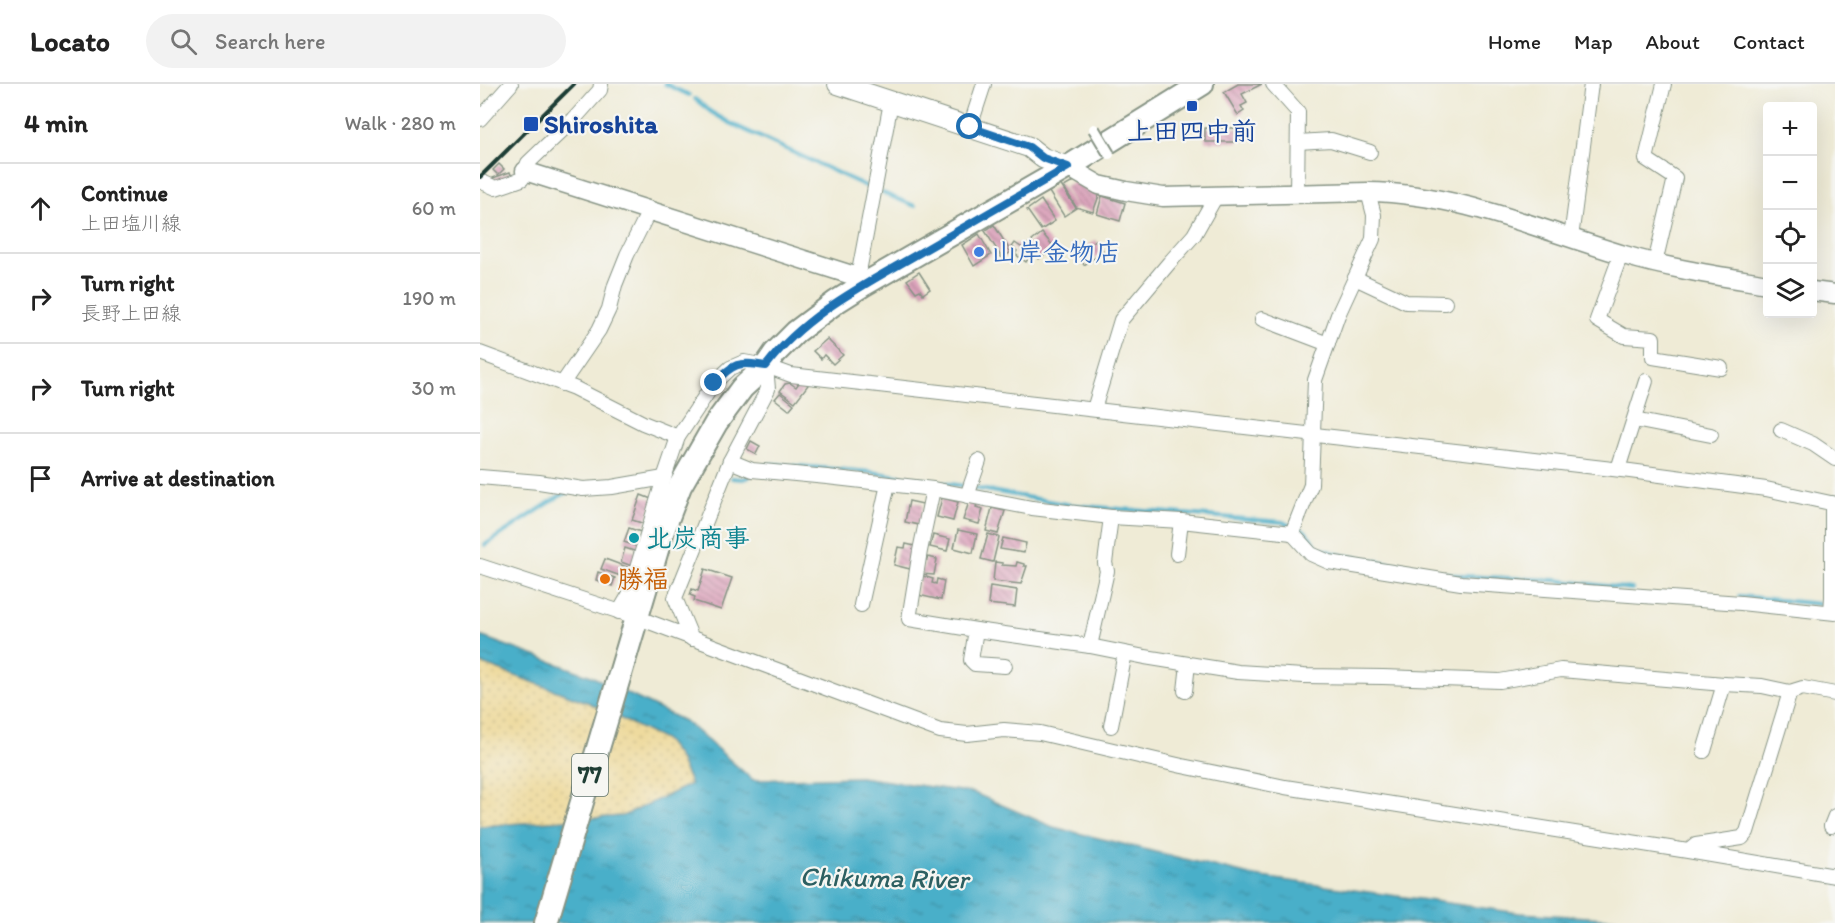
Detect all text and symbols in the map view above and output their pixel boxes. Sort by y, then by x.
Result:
search box [146,14,566,68]
text: Locato [30,24,110,58]
icon: search [167,25,200,58]
text: Search here [215,28,325,55]
text: Home [1488,29,1541,54]
text: Map [1574,29,1613,54]
text: About [1646,29,1700,54]
text: Contact [1733,29,1805,54]
marker: 上田四中前 [1185,99,1199,113]
map controls [1763,102,1817,318]
button: + [1763,102,1817,156]
text: 4 min [24,107,88,139]
place label: Shiroshita [544,108,658,140]
text: Walk · 280 m [344,111,456,135]
route start [956,113,982,139]
marker: Shiroshita [522,115,540,133]
place label: 上田四中前 [1127,115,1257,147]
button: − [1763,156,1817,210]
text: Continue [81,180,168,207]
icon: ahead [24,192,57,225]
text: 60 m [412,196,456,220]
button: locate [1763,210,1817,264]
text: 上田塩川線 [81,211,181,235]
place label: 山岸金物店 [991,236,1121,268]
marker: 山岸金物店 [972,245,986,259]
button: layers [1763,264,1817,318]
text: Turn right [81,270,175,297]
icon: right [24,282,57,315]
text: 190 m [403,286,456,310]
text: 長野上田線 [81,301,181,325]
route end [700,369,726,395]
icon: right [24,372,57,405]
text: Turn right [81,375,175,402]
text: 30 m [411,376,456,400]
icon: arrive [24,462,57,495]
text: Arrive at destination [81,465,275,492]
place label: 北炭商事 [646,522,750,554]
marker: 北炭商事 [627,531,641,545]
place label: 勝福 [617,563,669,595]
marker: 勝福 [598,572,612,586]
road number: 77 [572,754,608,796]
water label: Chikuma River [799,860,972,896]

